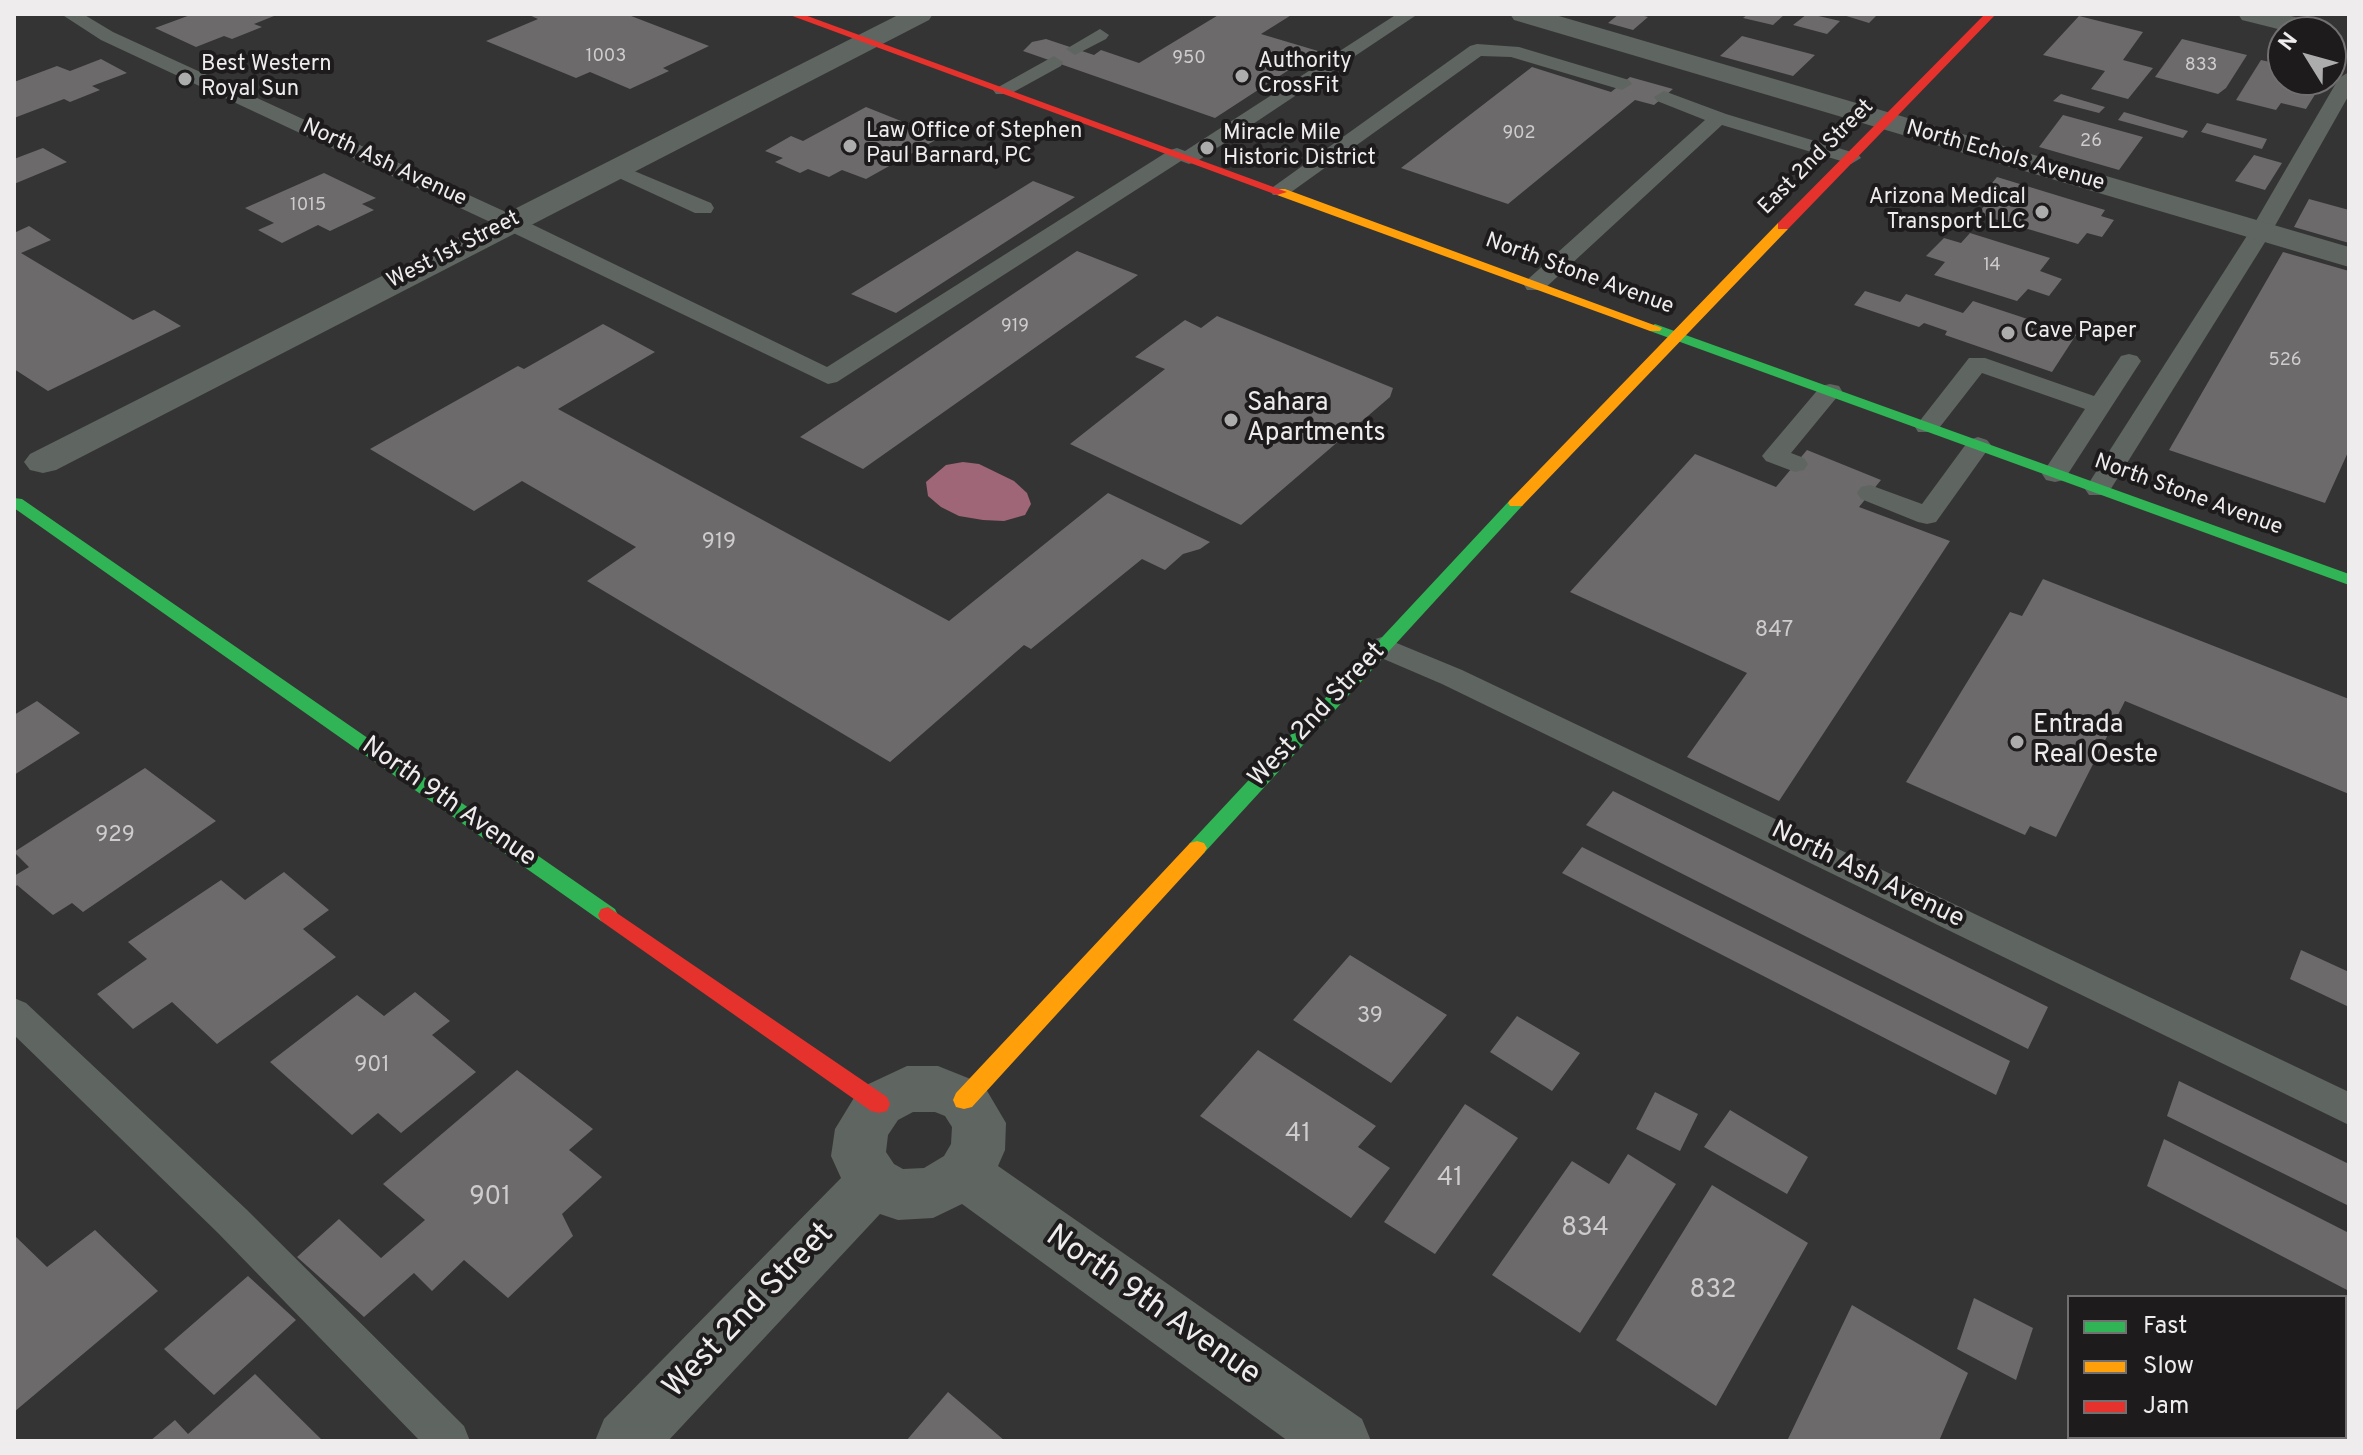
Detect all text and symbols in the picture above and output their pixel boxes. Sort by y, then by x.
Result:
north arrow [2267,16,2347,96]
text: N [2273,28,2305,57]
house number: 1003 [586,46,626,68]
house number: 950 [1172,48,1206,70]
place label: Authority CrossFit [1258,50,1352,102]
place label: Best Western Royal Sun [201,53,332,104]
house number: 833 [2185,55,2217,77]
marker: Authority CrossFit [1233,67,1251,85]
marker: Best Western Royal Sun [176,70,194,88]
street label: East 2nd Street [1754,95,1880,221]
street label: North Ash Avenue [298,114,470,214]
street label: North Echols Avenue [1903,116,2107,198]
place label: Law Office of Stephen Paul Barnard, PC [866,120,1082,172]
place label: Miracle Mile Historic District [1223,122,1376,174]
house number: 902 [1502,123,1536,145]
house number: 26 [2080,131,2102,153]
marker: Law Office of Stephen Paul Barnard, PC [841,137,859,155]
marker: Miracle Mile Historic District [1198,139,1216,157]
place label: Arizona Medical Transport LLC [1869,186,2026,238]
house number: 1015 [290,195,326,217]
marker: Arizona Medical Transport LLC [2033,203,2051,221]
street label: West 1st Street [383,206,525,296]
street label: North Stone Avenue [1481,229,1677,321]
house number: 14 [1983,255,2001,277]
house number: 919 [1001,316,1029,338]
place label: Cave Paper [2024,320,2137,346]
marker: Cave Paper [1999,324,2017,342]
house number: 526 [2269,350,2301,372]
place label: Sahara Apartments [1247,389,1386,450]
marker: Sahara Apartments [1222,411,1240,429]
street label: North Stone Avenue [2090,450,2286,542]
house number: 919 [702,531,736,557]
house number: 847 [1755,619,1793,645]
street label: West 2nd Street [1243,637,1393,795]
place label: Entrada Real Oeste [2033,711,2158,772]
street label: North 9th Avenue [355,731,541,875]
marker: Entrada Real Oeste [2008,733,2026,751]
street label: North Ash Avenue [1765,816,1969,936]
house number: 929 [95,824,135,850]
house number: 39 [1357,1005,1383,1031]
house number: 901 [354,1054,390,1080]
house number: 41 [1285,1120,1311,1152]
house number: 41 [1437,1164,1463,1196]
house number: 901 [469,1183,511,1215]
house number: 834 [1561,1214,1609,1246]
street label: West 2nd Street [657,1216,843,1408]
street label: North 9th Avenue [1037,1219,1267,1395]
house number: 832 [1690,1276,1736,1308]
legend [2067,1295,2347,1439]
text: Fast [2143,1312,2187,1342]
text: Slow [2143,1352,2194,1382]
text: Jam [2143,1392,2189,1422]

